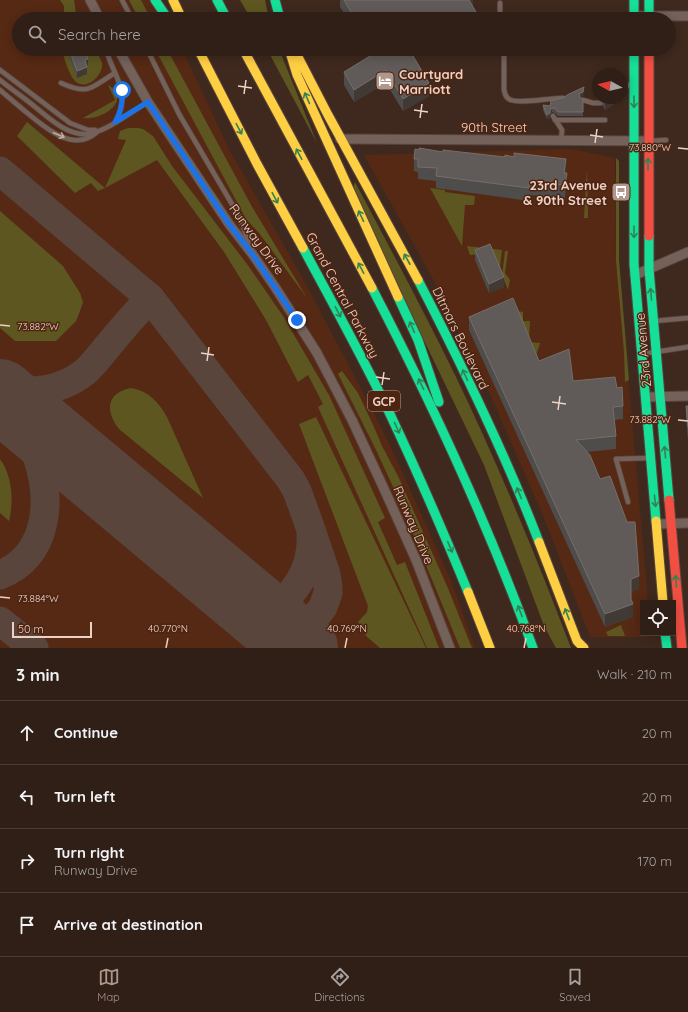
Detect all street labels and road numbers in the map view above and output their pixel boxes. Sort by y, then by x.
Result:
street label: 90th Street [461,119,527,135]
street label: Runway Drive [226,201,288,277]
street label: Grand Central Parkway [303,229,383,361]
street label: Ditmars Boulevard [429,284,493,392]
street label: 23rd Avenue [632,312,654,388]
road number: GCP [368,391,400,411]
street label: Runway Drive [390,483,438,567]

